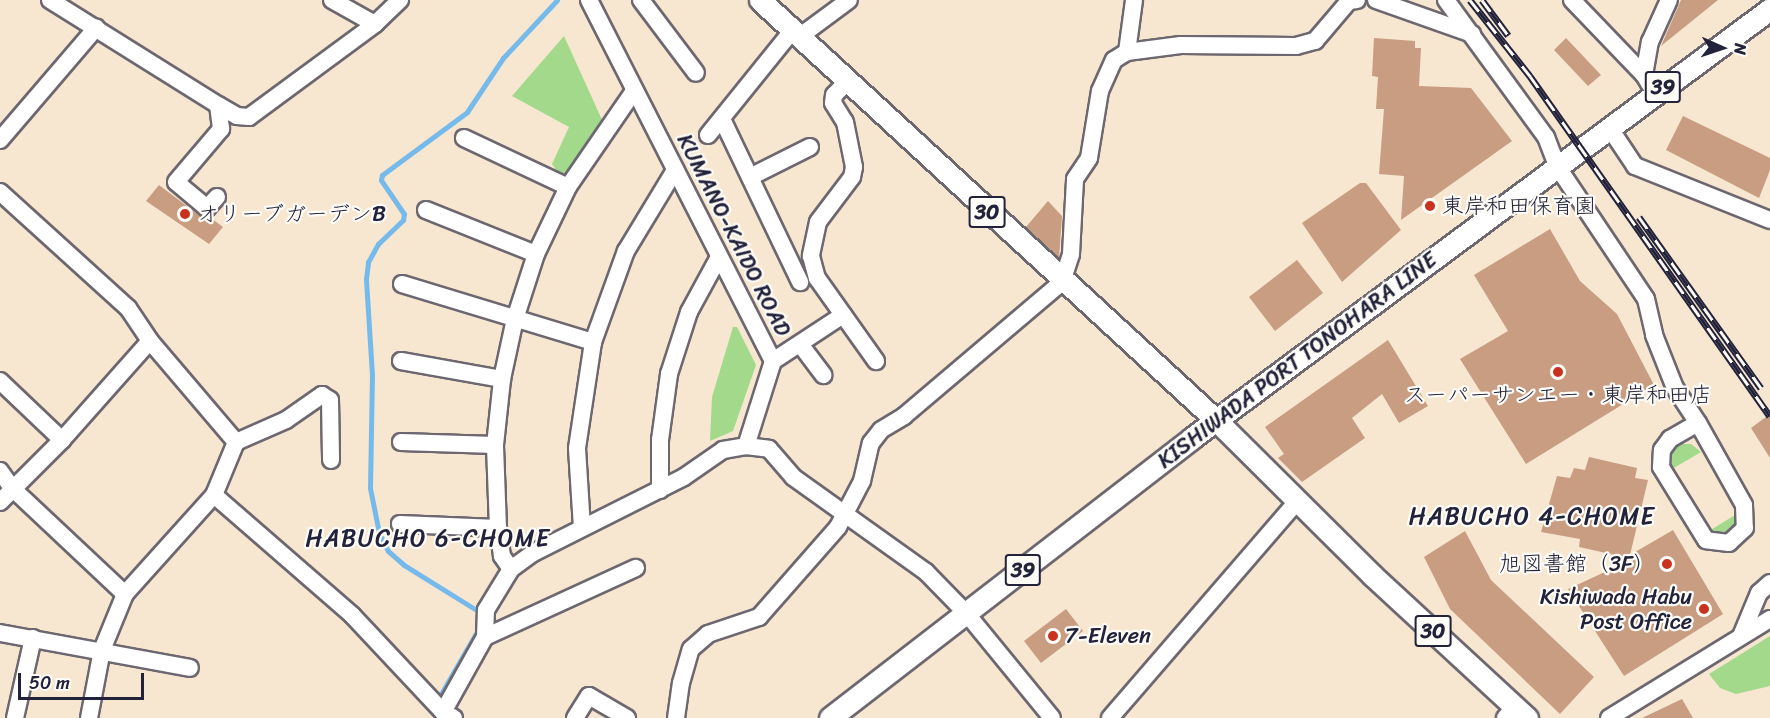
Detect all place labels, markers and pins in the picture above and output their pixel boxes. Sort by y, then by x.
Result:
place label: 東岸和田保育園 [1442,193,1596,219]
marker: 東岸和田保育園 [1423,199,1437,213]
place label: オリーブガーデンB [197,201,387,227]
marker: オリーブガーデンB [178,207,192,221]
marker: スーパーサンエー・東岸和田店 [1551,365,1565,379]
place label: スーパーサンエー・東岸和田店 [1404,382,1712,408]
place label: 旭図書館（3F） [1499,551,1655,577]
marker: 旭図書館（3F） [1660,557,1674,571]
place label: Kishiwada Habu Post Office [1540,583,1692,634]
marker: Kishiwada Habu Post Office [1697,602,1711,616]
place label: 7-Eleven [1065,623,1151,649]
marker: 7-Eleven [1046,629,1060,643]

